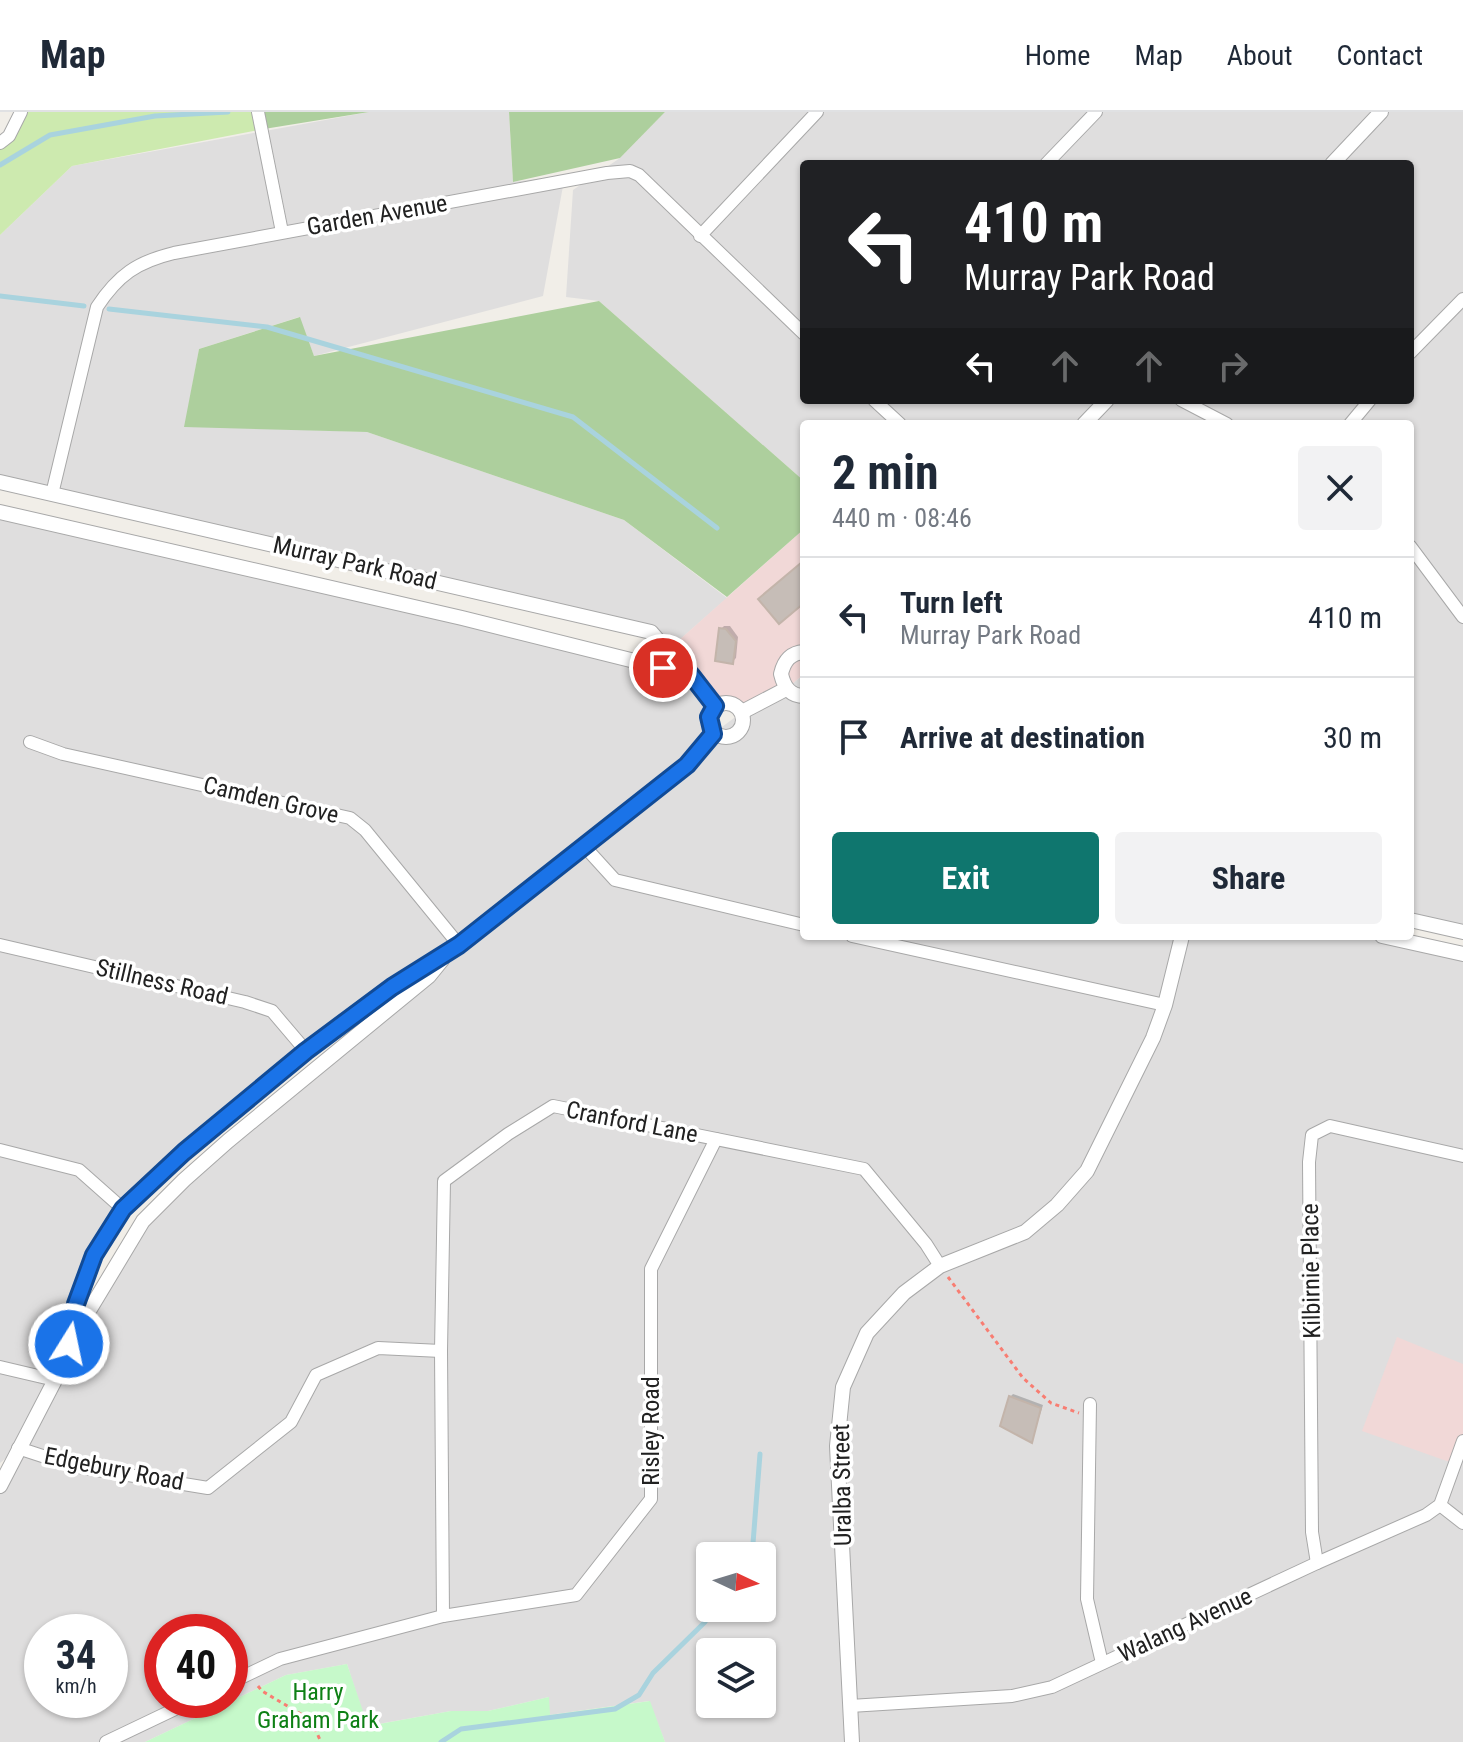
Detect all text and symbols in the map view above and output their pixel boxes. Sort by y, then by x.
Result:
text: Map [40,33,106,77]
text: Home [1025,39,1090,72]
text: Map [1134,39,1183,72]
text: About [1227,39,1293,72]
text: Contact [1337,39,1423,72]
street label: Garden Avenue [305,189,449,241]
text: 410 m [964,190,1103,256]
icon: left [832,192,936,296]
text: Murray Park Road [964,257,1215,299]
icon: left [959,344,1003,388]
icon: ahead [1043,344,1087,388]
icon: ahead [1127,344,1171,388]
icon: right [1211,344,1255,388]
text: 2 min [832,444,939,501]
button: close [1298,446,1382,530]
text: 440 m · 08:46 [832,503,972,533]
street label: Murray Park Road [270,531,440,595]
text: Turn left [900,585,1003,620]
icon: left [832,595,876,639]
text: 410 m [1308,600,1382,635]
text: Murray Park Road [900,620,1081,650]
pin [629,634,697,702]
icon: arrive [641,646,685,690]
icon: arrive [832,715,876,759]
text: Arrive at destination [900,720,1145,755]
text: 30 m [1323,720,1382,755]
street label: Camden Grove [201,771,341,829]
button: Exit [832,832,1099,924]
button: Share [1115,832,1382,924]
street label: Stillness Road [93,953,231,1011]
street label: Cranford Lane [564,1096,700,1148]
street label: Kilbirnie Place [1296,1203,1326,1339]
position arrow [27,1302,111,1386]
street label: Risley Road [637,1376,665,1486]
street label: Uralba Street [827,1424,857,1546]
street label: Edgebury Road [42,1442,186,1496]
north arrow [696,1542,776,1622]
map controls [696,1542,776,1718]
street label: Walang Avenue [1114,1582,1256,1668]
speed limit sign: 40 [144,1614,248,1718]
text: 34 [56,1632,96,1679]
button: layers [696,1638,776,1718]
text: km/h [55,1674,97,1698]
park label: Harry Graham Park [257,1678,379,1734]

